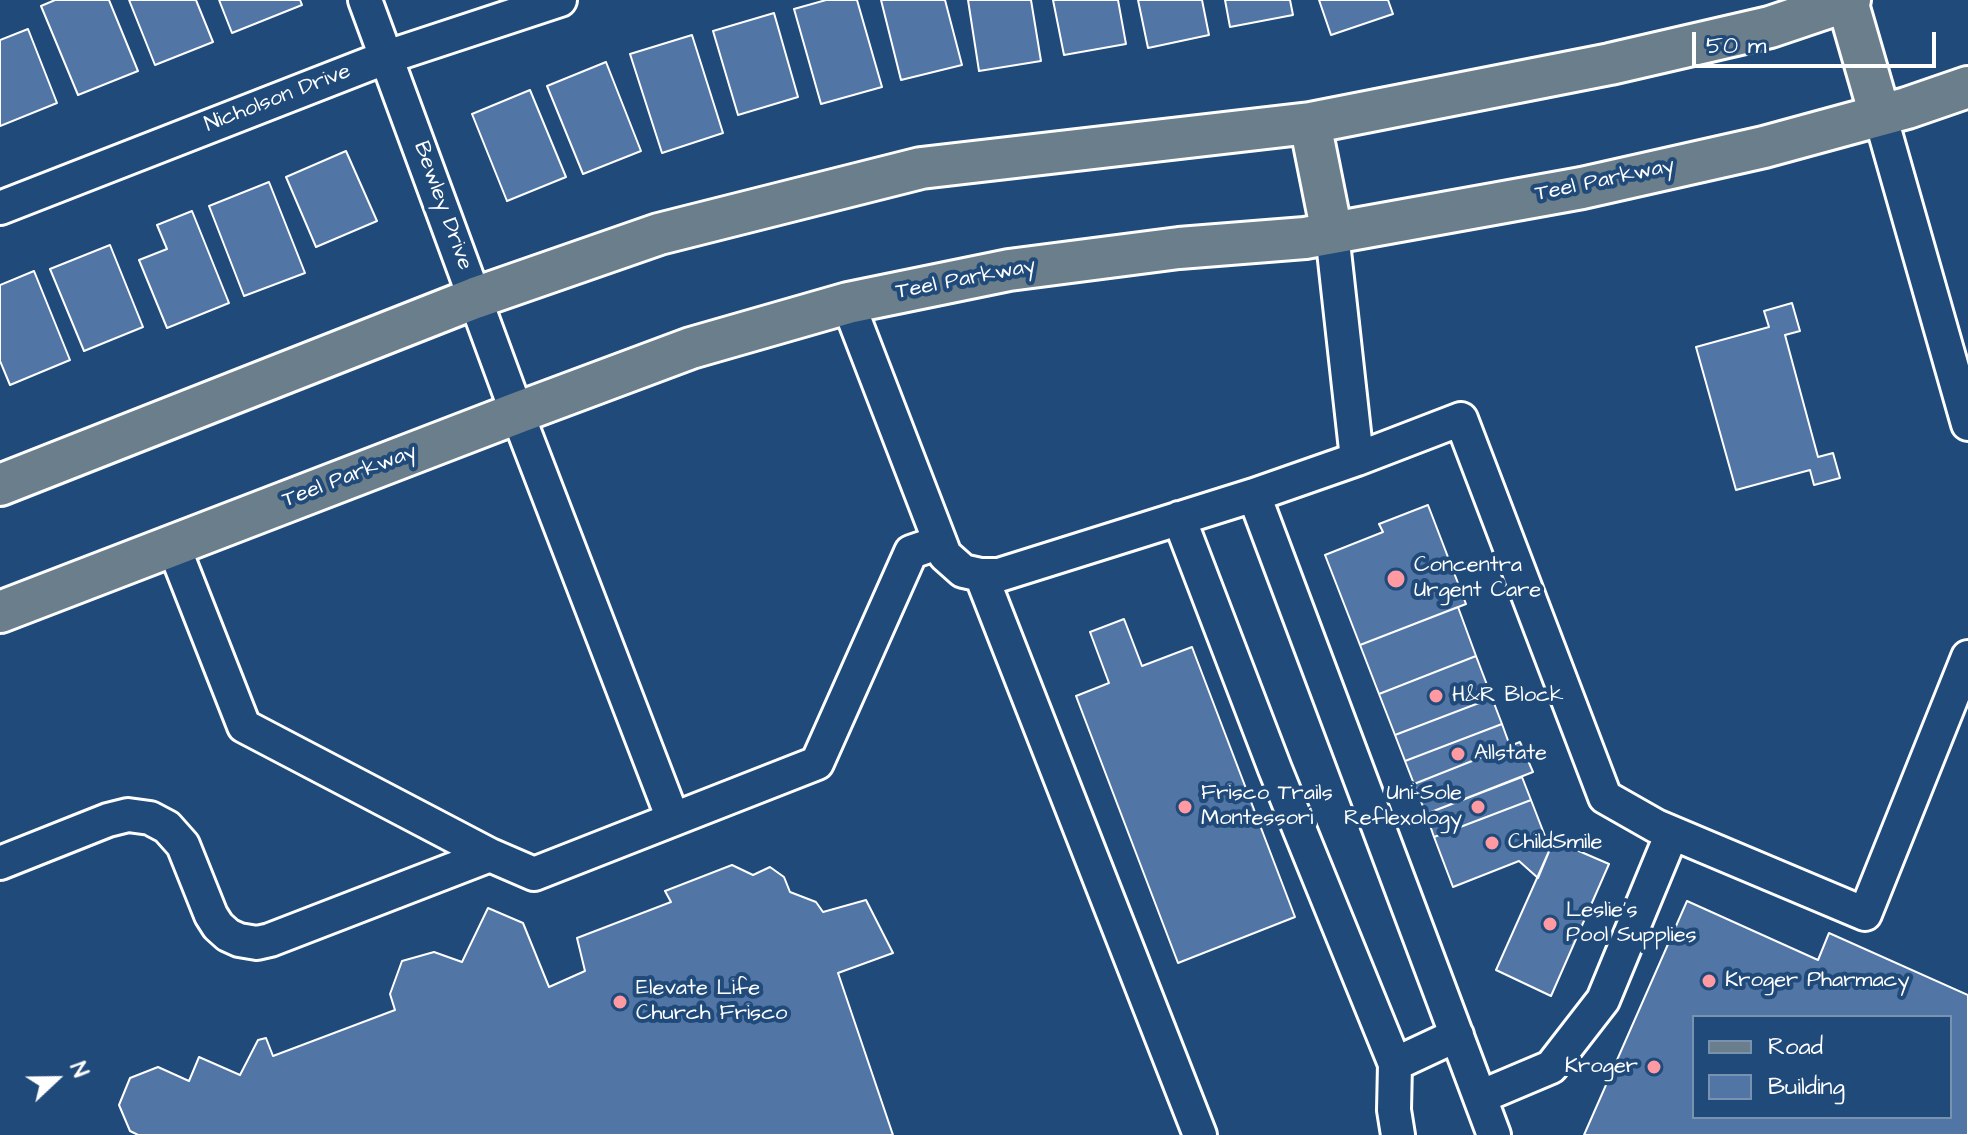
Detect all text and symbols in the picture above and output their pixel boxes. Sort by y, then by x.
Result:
scale bar [1696,16,1940,66]
text: 50 m [1706,29,1766,63]
street label: Nicholson Drive [201,59,355,139]
street label: Bewley Drive [407,138,477,274]
street label: Teel Parkway [1533,153,1677,209]
street label: Teel Parkway [894,254,1038,306]
street label: Teel Parkway [279,439,421,515]
place label: Concentra Urgent Care [1414,553,1541,604]
marker: Concentra Urgent Care [1385,568,1407,590]
place label: H&R Block [1452,683,1563,709]
marker: H&R Block [1427,687,1445,705]
place label: Allstate [1474,741,1547,767]
marker: Allstate [1449,745,1467,763]
place label: Frisco Trails Montessori [1201,781,1333,832]
place label: Uni-Sole Reflexology [1344,781,1462,832]
marker: Frisco Trails Montessori [1176,798,1194,816]
marker: Uni-Sole Reflexology [1469,798,1487,816]
place label: ChildSmile [1508,830,1602,856]
marker: ChildSmile [1483,834,1501,852]
place label: Leslie's Pool Supplies [1566,898,1697,950]
marker: Leslie's Pool Supplies [1541,915,1559,933]
place label: Kroger Pharmacy [1725,968,1910,994]
marker: Kroger Pharmacy [1700,972,1718,990]
place label: Elevate Life Church Frisco [636,976,787,1028]
marker: Elevate Life Church Frisco [611,993,629,1011]
legend [1692,1015,1952,1119]
text: Road [1768,1030,1823,1064]
north arrow [16,1039,96,1119]
place label: Kroger [1565,1054,1638,1080]
text: N [62,1058,96,1082]
marker: Kroger [1645,1058,1663,1076]
text: Building [1768,1070,1845,1104]

